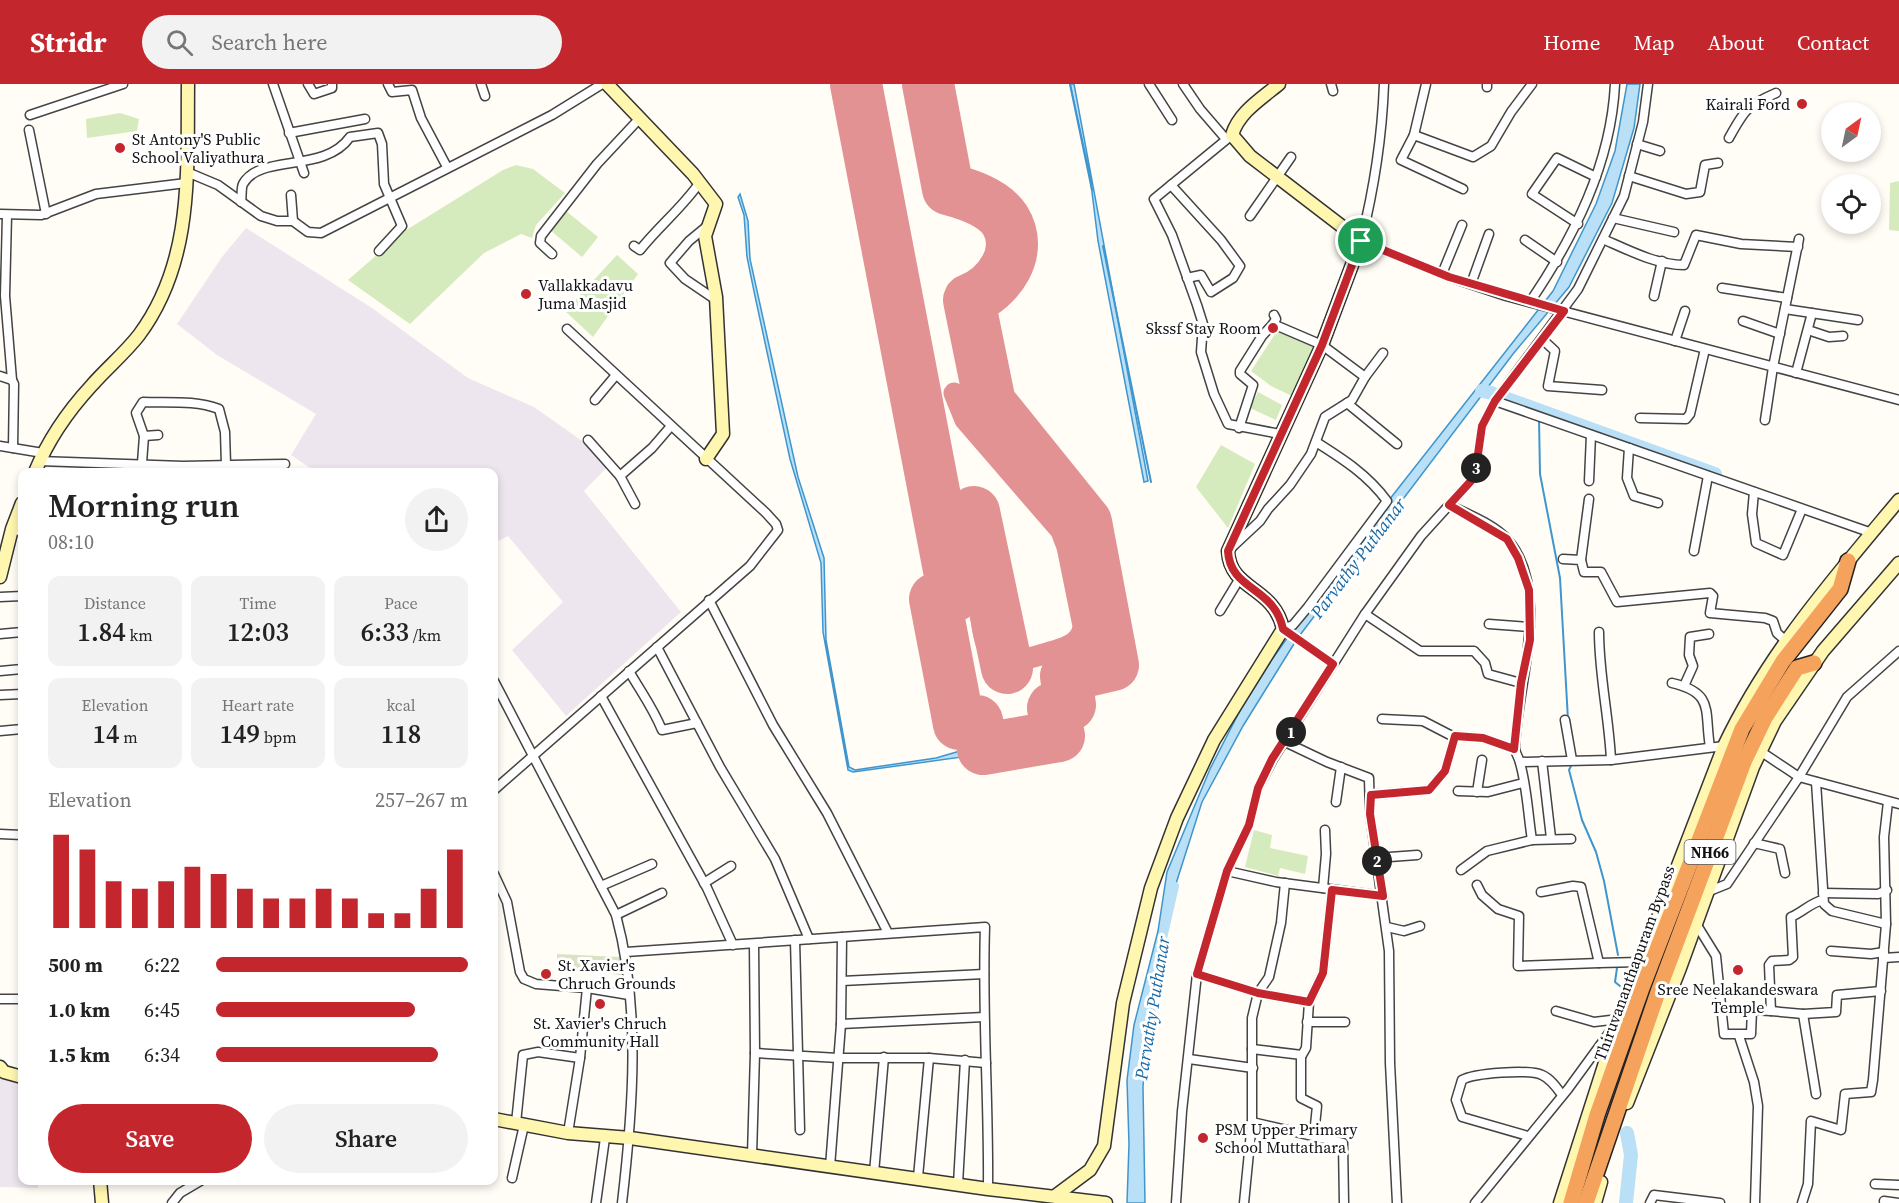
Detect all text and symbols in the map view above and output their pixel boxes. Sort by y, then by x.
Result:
search box [142,15,562,69]
text: Stridr [30,23,106,61]
icon: search [163,26,196,59]
text: Search here [211,27,327,57]
text: Home [1543,28,1601,57]
text: Map [1634,28,1675,57]
text: About [1708,28,1764,57]
text: Contact [1797,28,1869,57]
place label: Kairali Ford [1706,93,1790,115]
marker: Kairali Ford [1795,97,1809,111]
north arrow [1821,102,1881,162]
map controls [1821,102,1881,234]
place label: St Antony'S Public School Valiyathura [132,128,266,168]
marker: St Antony'S Public School Valiyathura [113,141,127,155]
button: locate [1821,174,1881,234]
pin [1335,215,1386,266]
icon: arrive [1344,224,1377,257]
place label: Vallakkadavu Juma Masjid [537,274,633,314]
marker: Vallakkadavu Juma Masjid [519,287,533,301]
place label: Skssf Stay Room [1146,317,1261,339]
marker: Skssf Stay Room [1266,321,1280,335]
pin: 3 [1461,453,1491,483]
text: 3 [1472,457,1480,479]
text: Morning run [48,483,240,528]
button: share [405,488,468,551]
water label: Parvathy Puthanar [1304,492,1412,624]
text: 08:10 [48,528,94,556]
text: Distance [84,592,146,614]
text: Time [239,592,277,614]
text: Pace [384,592,418,614]
text: 1.84 [77,614,126,650]
text: 12:03 [227,614,289,650]
text: 6:33 [361,614,409,650]
text: km [126,624,153,646]
text: /km [409,624,441,646]
text: Elevation [82,694,148,716]
text: Heart rate [222,694,294,716]
text: kcal [386,694,416,716]
text: 14 [92,716,119,752]
text: 149 [219,716,260,752]
text: 118 [381,716,421,752]
pin: 1 [1276,717,1306,747]
text: 1 [1287,721,1295,743]
text: m [119,726,138,748]
text: bpm [260,726,297,748]
text: Elevation [48,786,132,814]
text: 257–267 m [375,786,468,814]
road number: NH66 [1684,840,1736,864]
pin: 2 [1362,846,1392,876]
text: 2 [1373,850,1381,872]
street label: Thiruvananthapuram Bypass [1588,862,1680,1064]
water label: Parvathy Puthanar [1128,934,1176,1082]
text: 500 m [48,951,103,979]
text: 6:22 [144,951,180,979]
place label: St. Xavier's Chruch Grounds [558,954,676,994]
marker: Sree Neelakandeswara Temple [1731,963,1745,977]
marker: St. Xavier's Chruch Grounds [539,967,553,981]
place label: Sree Neelakandeswara Temple [1658,978,1819,1018]
text: 1.0 km [48,996,110,1024]
text: 6:45 [144,996,180,1024]
marker: St. Xavier's Chruch Community Hall [593,997,607,1011]
place label: St. Xavier's Chruch Community Hall [533,1012,667,1052]
text: 1.5 km [48,1041,110,1069]
text: 6:34 [144,1041,180,1069]
button: Save [48,1104,252,1173]
button: Share [264,1104,468,1173]
place label: PSM Upper Primary School Muttathara [1215,1118,1358,1158]
marker: PSM Upper Primary School Muttathara [1196,1131,1210,1145]

